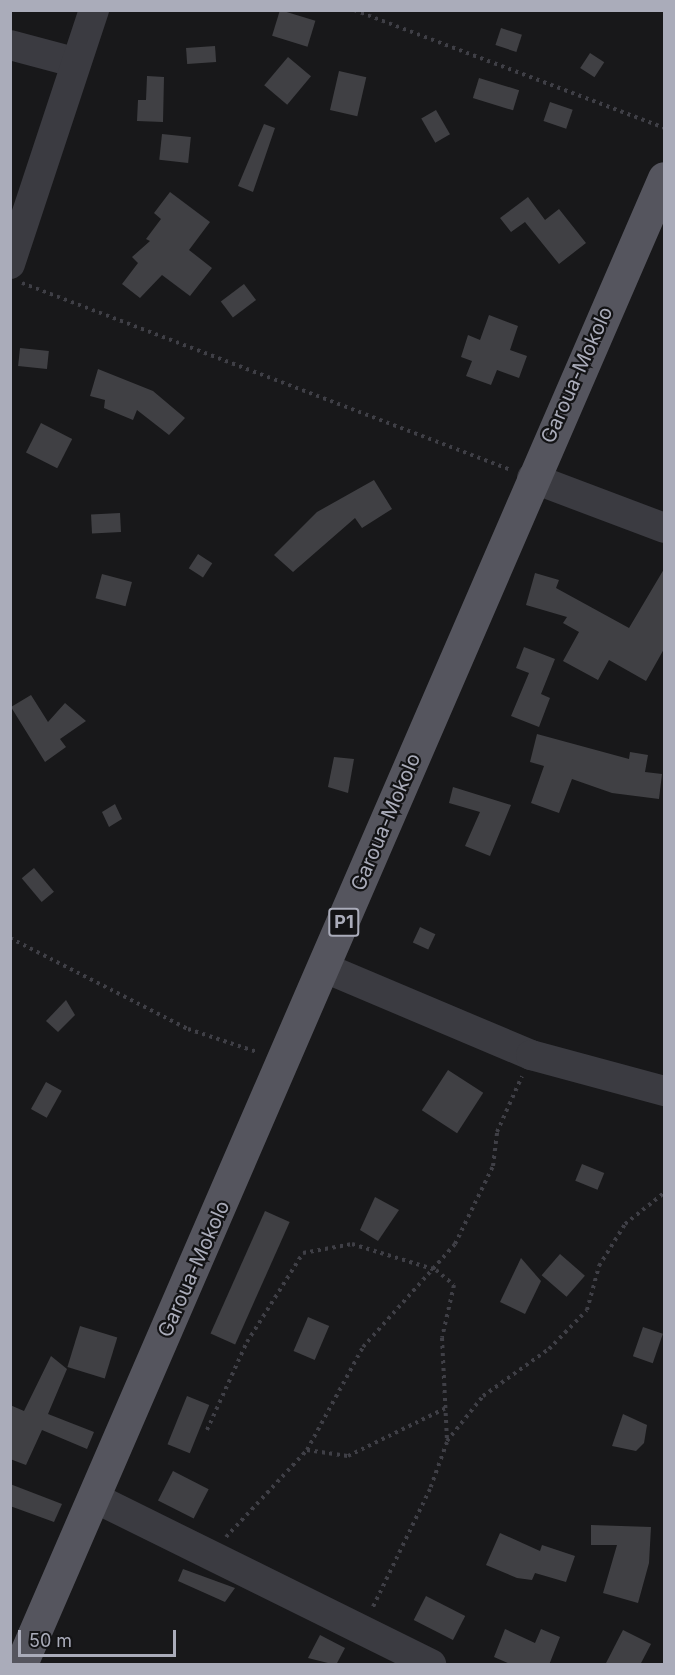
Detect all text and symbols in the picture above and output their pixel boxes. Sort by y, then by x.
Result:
street label: Garoua-Mokolo [536,303,618,447]
street label: Garoua-Mokolo [346,750,426,894]
road number: P1 [328,907,360,937]
street label: Garoua-Mokolo [153,1197,235,1341]
scale bar [21,1618,178,1656]
text: 50 m [29,1630,72,1651]

